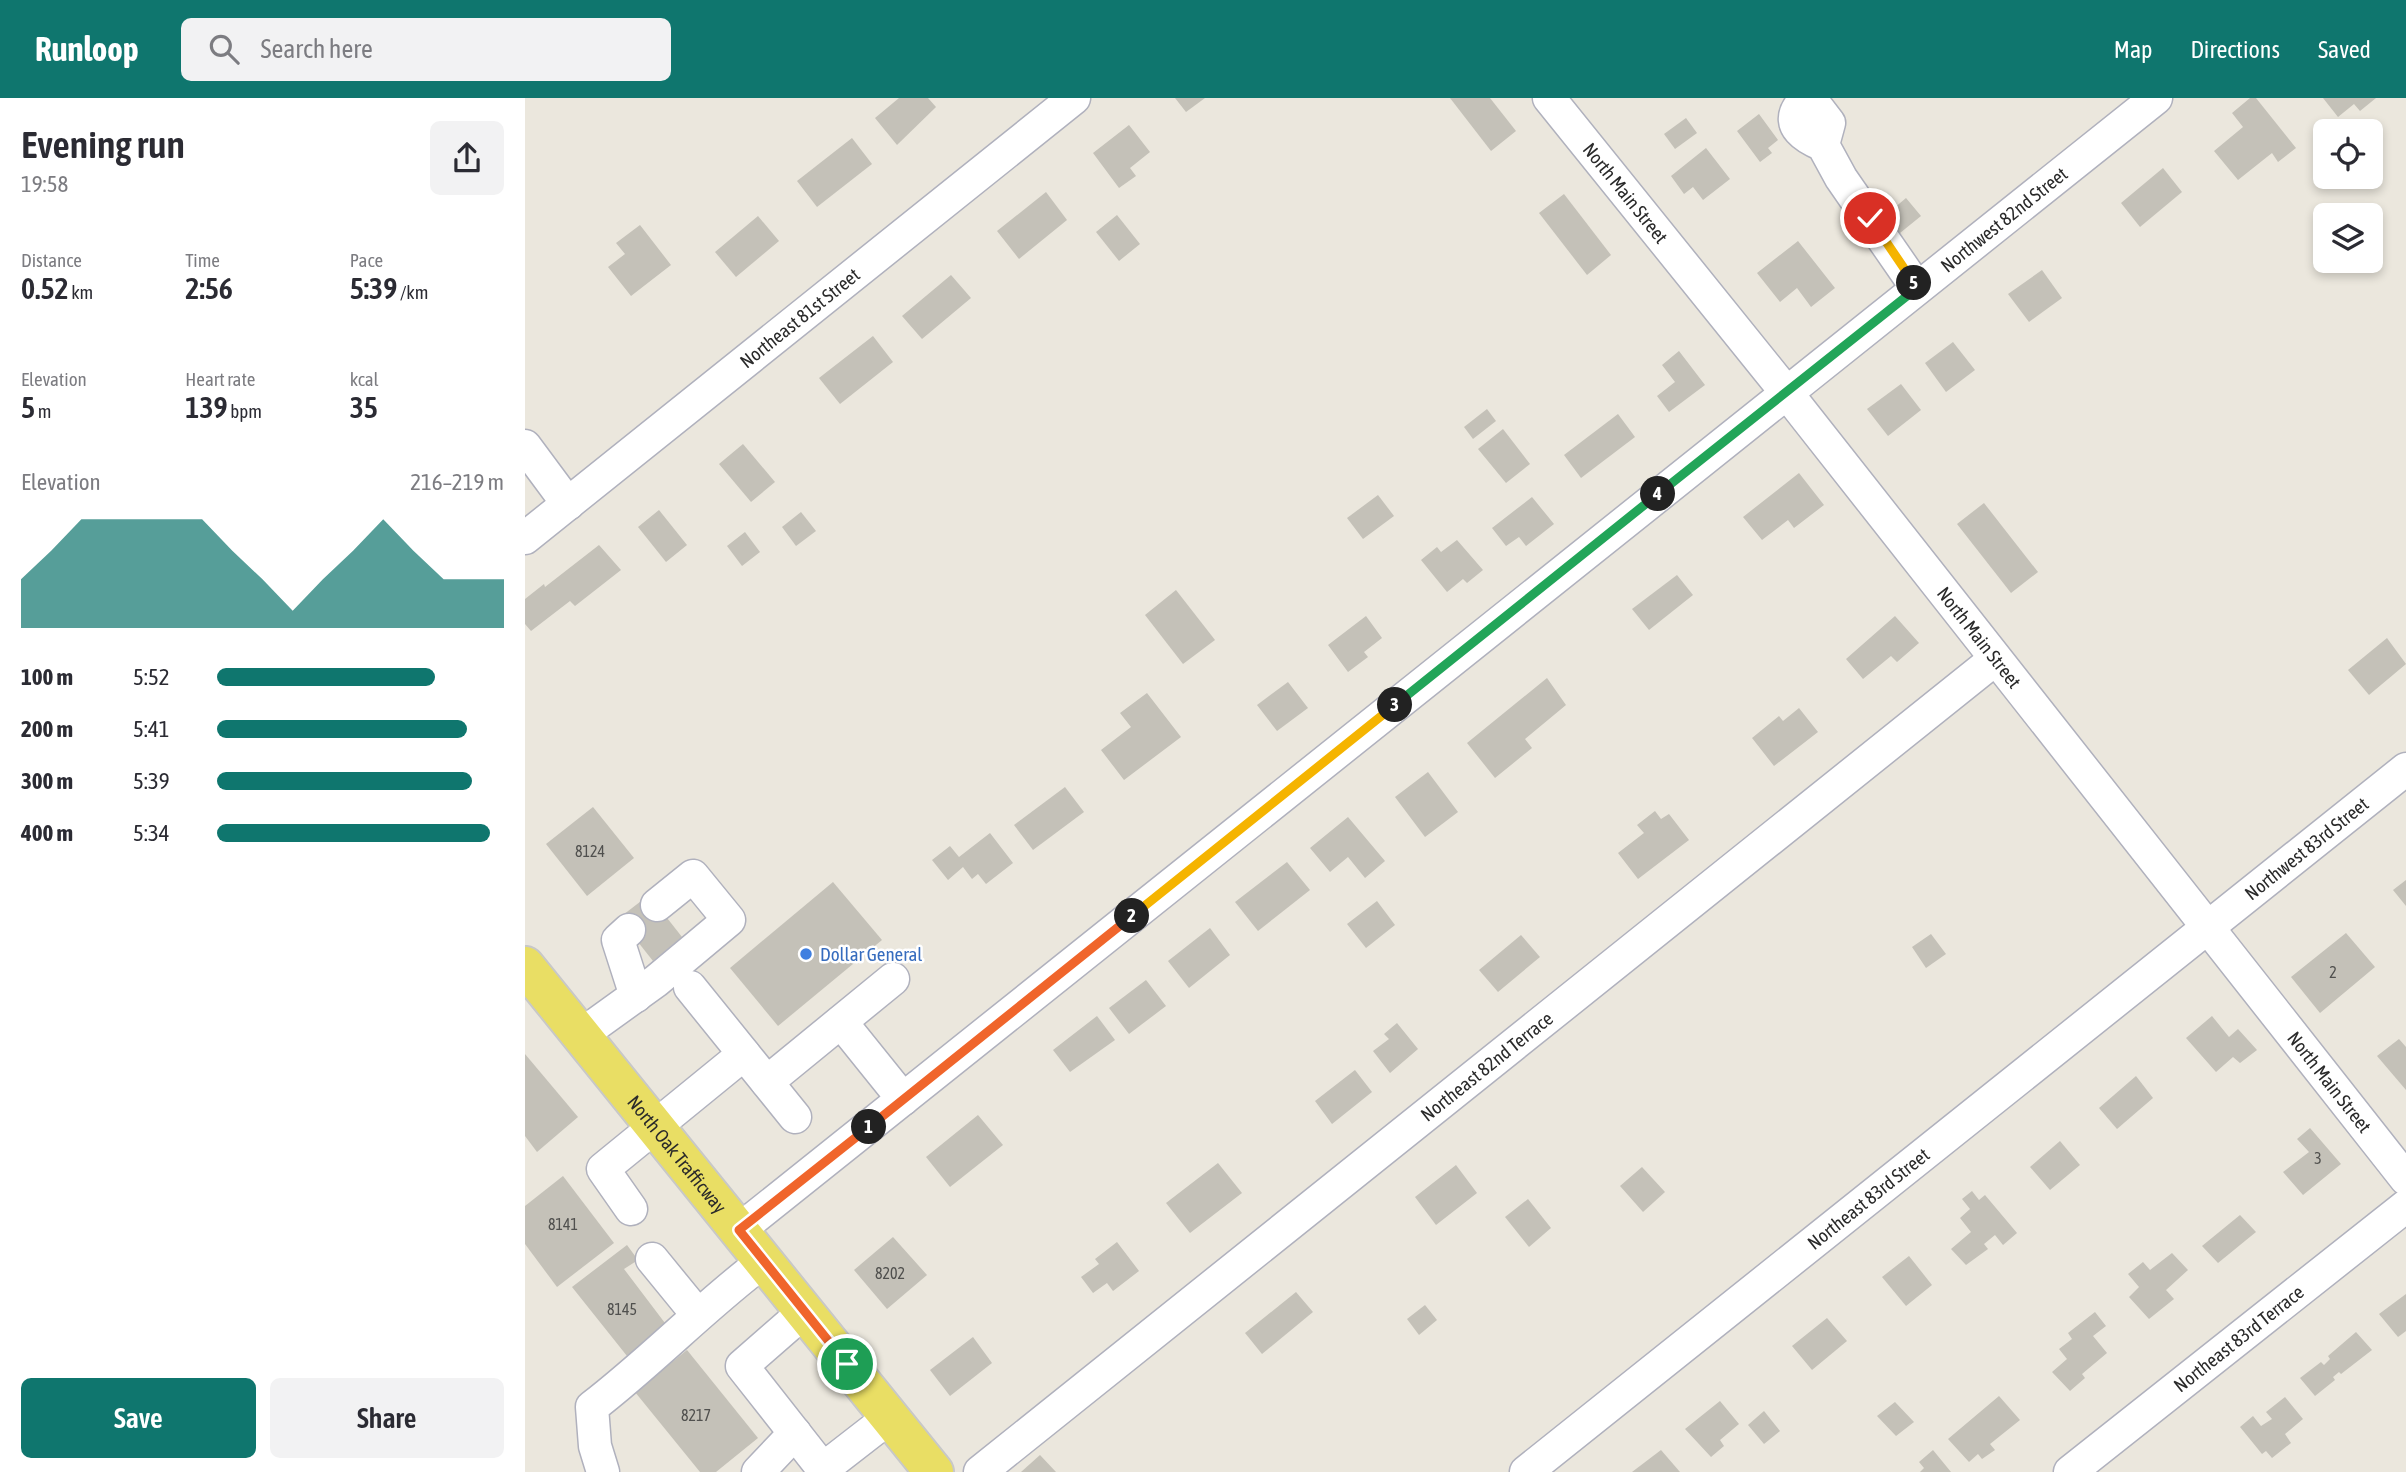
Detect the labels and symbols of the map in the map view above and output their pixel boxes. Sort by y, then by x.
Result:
street label: North Main Street [1579,138,1673,248]
street label: Northwest 82nd Street [1936,162,2071,277]
pin [1840,188,1900,248]
street label: Northeast 81st Street [735,263,864,372]
pin: 5 [1897,266,1931,300]
pin: 4 [1641,476,1675,512]
street label: North Main Street [1933,582,2026,692]
pin: 3 [1377,688,1413,722]
street label: Northwest 83rd Street [2240,793,2373,904]
house number: 8124 [575,842,605,860]
pin: 2 [1115,898,1149,934]
place label: Dollar General [820,943,922,965]
marker: Dollar General [798,946,814,962]
house number: 2 [2329,963,2337,981]
street label: Northeast 82nd Terrace [1416,1007,1557,1126]
street label: North Main Street [2283,1027,2376,1137]
street label: North Oak Trafficway [623,1091,731,1217]
pin: 1 [851,1110,887,1144]
street label: Northeast 83rd Street [1803,1143,1933,1254]
house number: 3 [2314,1149,2322,1167]
house number: 8141 [548,1215,578,1233]
house number: 8202 [875,1264,905,1282]
street label: Northeast 83rd Terrace [2169,1281,2308,1396]
house number: 8145 [607,1300,637,1318]
pin [817,1334,877,1394]
house number: 8217 [681,1406,711,1424]

